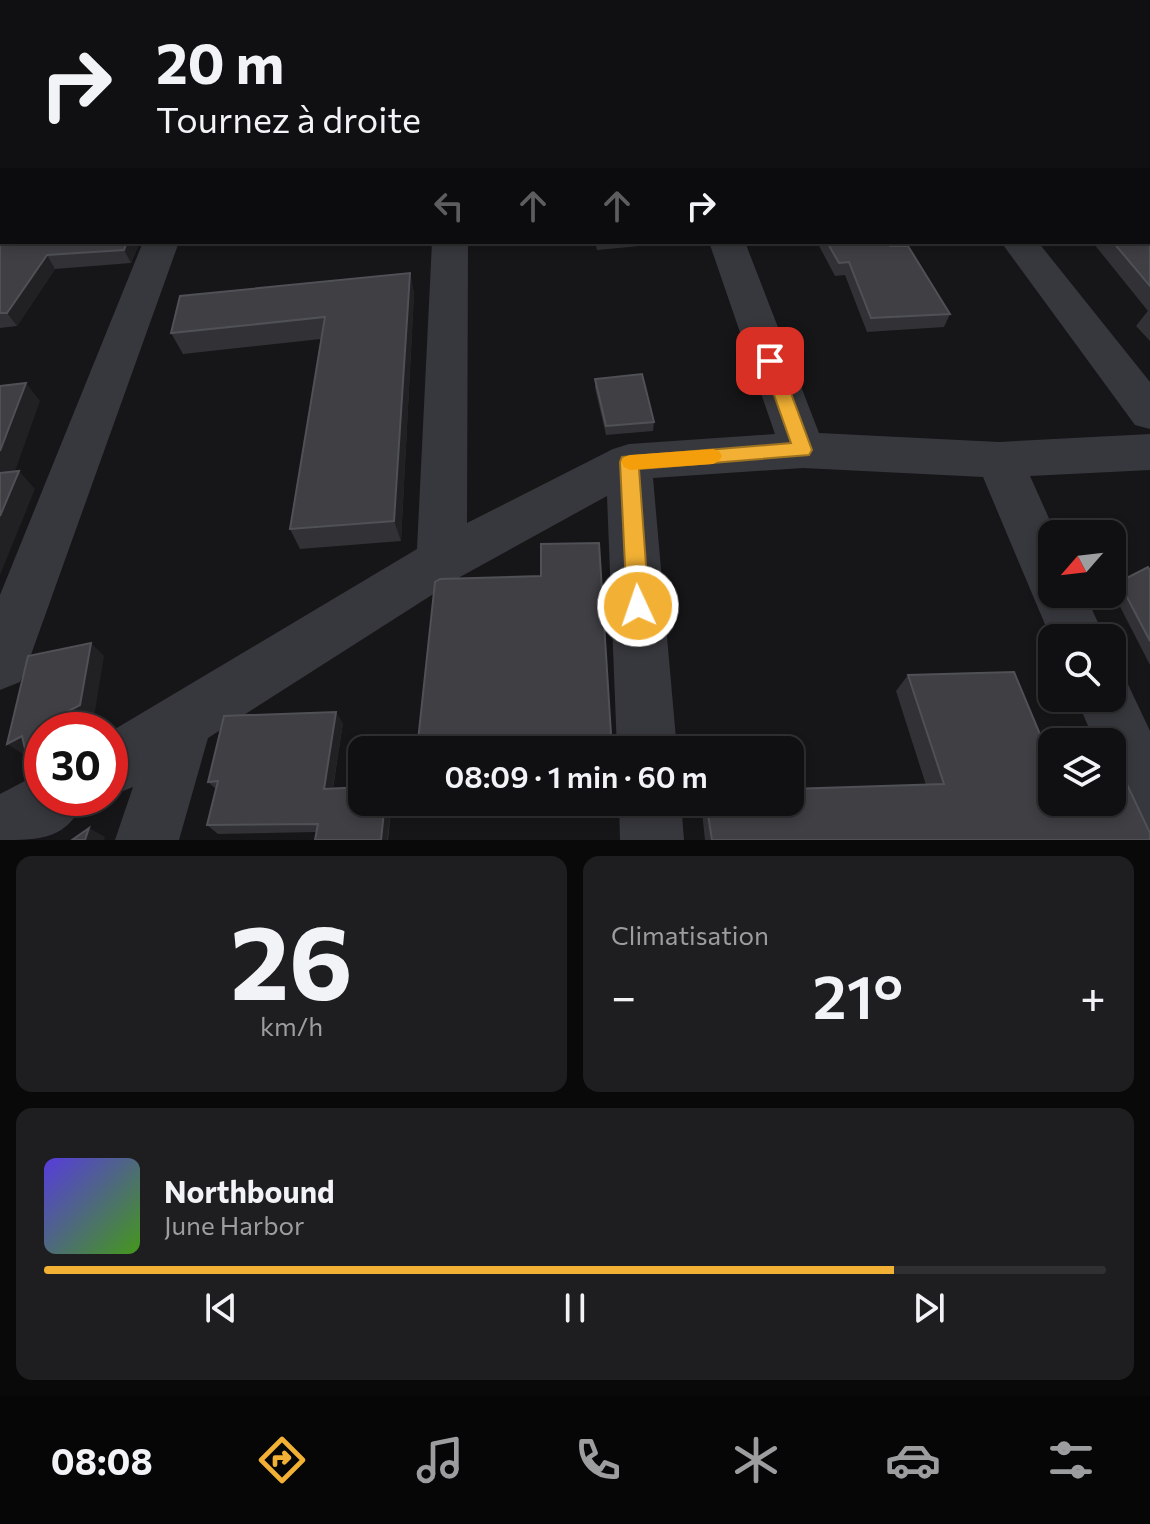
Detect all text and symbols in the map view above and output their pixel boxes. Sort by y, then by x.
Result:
text: 20 m [156,27,284,96]
icon: right [24,32,128,136]
text: Tournez à droite [156,96,421,140]
icon: left [427,184,471,228]
icon: ahead [511,184,555,228]
icon: ahead [595,184,639,228]
icon: right [679,184,723,228]
pin [736,327,804,395]
icon: arrive [748,339,792,383]
north arrow [1038,520,1126,608]
map controls [1038,520,1126,816]
position arrow [596,564,680,648]
button: search [1038,624,1126,712]
speed limit sign: 30 [24,712,128,816]
button: layers [1038,728,1126,816]
text: 08:09 · 1 min · 60 m [444,757,708,794]
text: 26 [230,894,353,1021]
text: Climatisation [611,919,769,950]
text: 21° [813,958,903,1031]
text: − [611,968,636,1022]
text: + [1080,968,1106,1022]
text: km/h [260,1010,323,1041]
text: Northbound [164,1172,335,1209]
text: June Harbor [164,1209,304,1240]
icon: previous [199,1286,243,1330]
icon: pause [553,1286,597,1330]
icon: next [907,1286,951,1330]
icon: directions [254,1432,310,1488]
icon: music [412,1432,468,1488]
icon: phone [570,1432,626,1488]
icon: climate [728,1432,784,1488]
icon: car [885,1432,941,1488]
icon: filters [1043,1432,1099,1488]
text: 08:08 [51,1438,153,1482]

